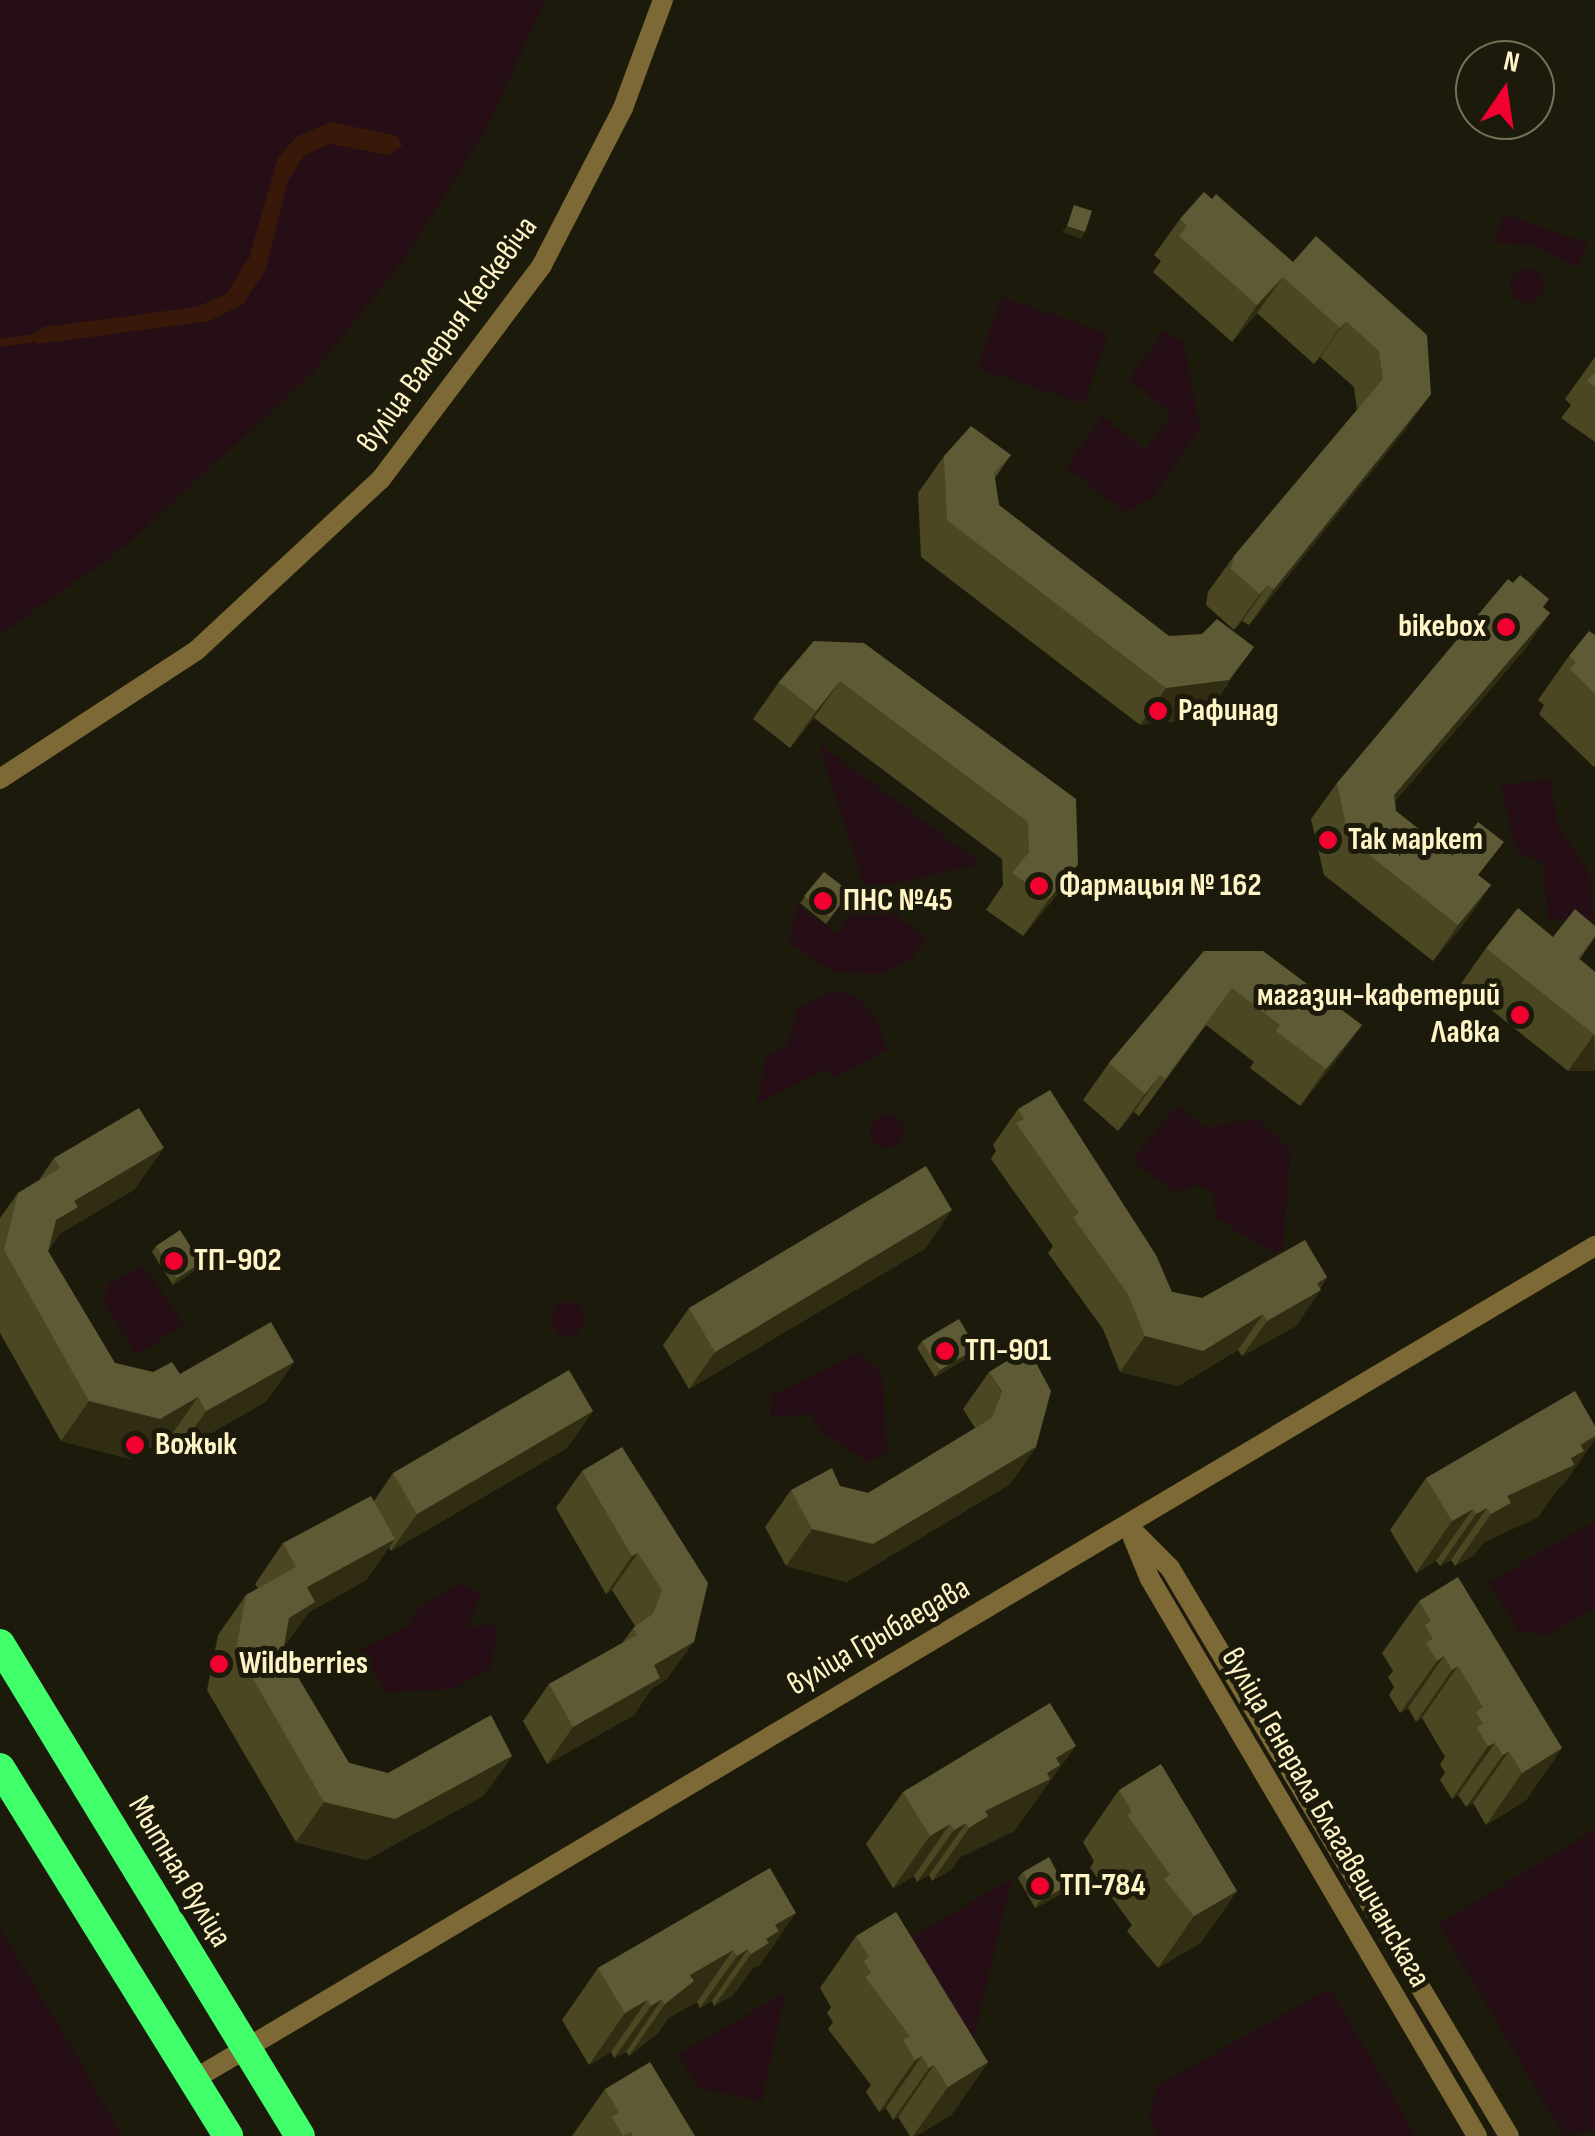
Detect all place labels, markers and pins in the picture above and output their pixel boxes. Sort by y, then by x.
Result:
place label: bikebox [1398,608,1486,646]
marker: bikebox [1495,616,1517,638]
place label: Рафинад [1178,692,1279,730]
marker: Рафинад [1147,700,1169,722]
place label: Так маркет [1348,821,1483,859]
marker: Так маркет [1317,829,1339,851]
place label: Фармацыя № 162 [1059,867,1262,905]
marker: Фармацыя № 162 [1028,875,1050,897]
place label: ПНС №45 [843,882,953,920]
marker: ПНС №45 [812,890,834,912]
place label: магазин-кафетерий Лавка [1257,978,1500,1053]
marker: магазин-кафетерий Лавка [1509,1004,1531,1026]
place label: ТП-902 [194,1242,282,1280]
marker: ТП-902 [163,1250,185,1272]
place label: ТП-901 [965,1332,1051,1370]
marker: ТП-901 [934,1340,956,1362]
place label: Вожык [155,1426,237,1464]
marker: Вожык [124,1434,146,1456]
place label: Wildberries [239,1645,368,1683]
marker: Wildberries [208,1653,230,1675]
place label: ТП-784 [1060,1867,1146,1905]
marker: ТП-784 [1029,1875,1051,1897]

